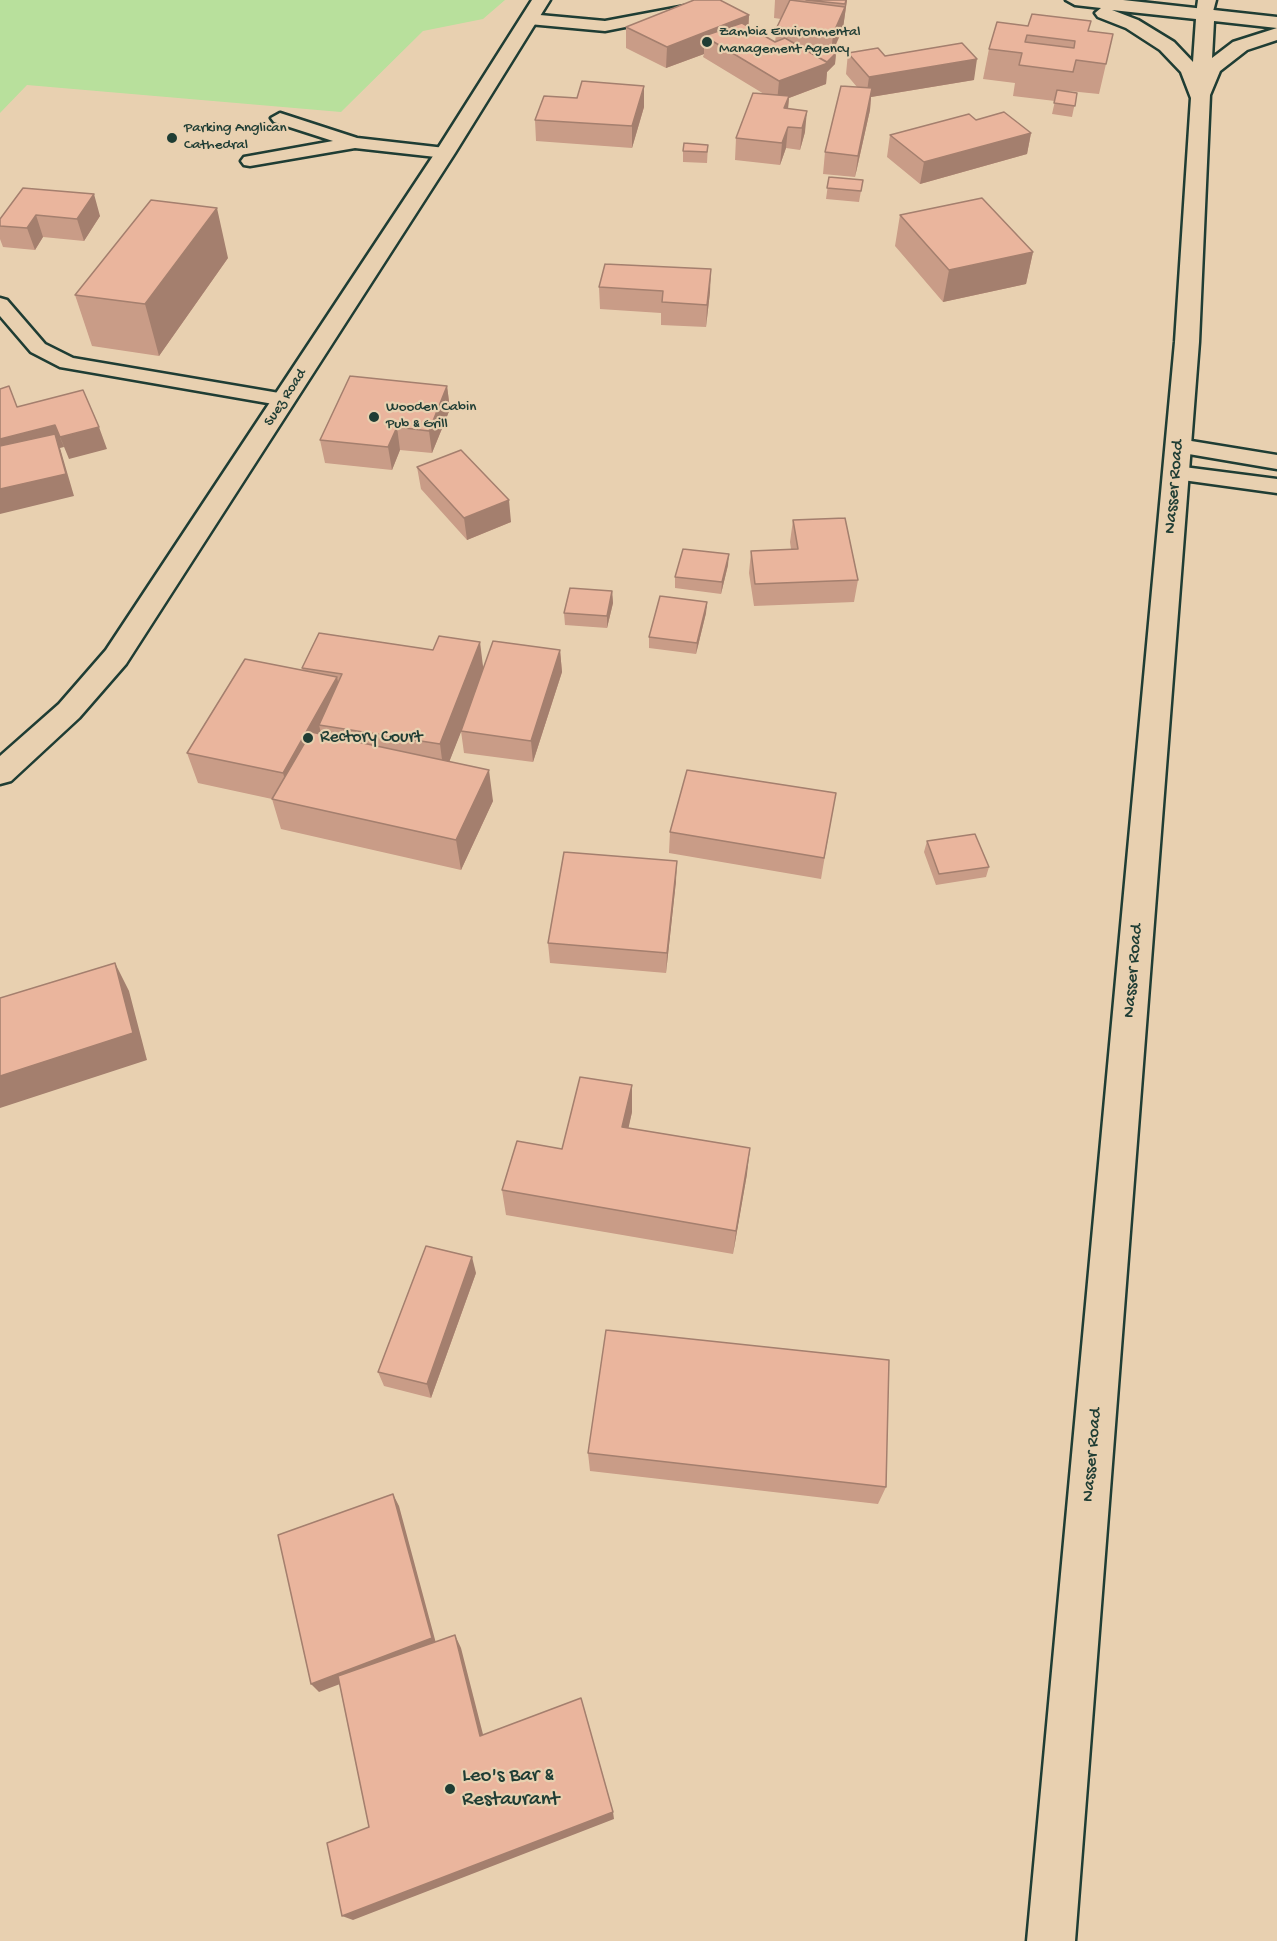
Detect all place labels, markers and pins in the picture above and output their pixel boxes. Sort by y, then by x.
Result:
place label: Zambia Environmental Management Agency [719,24,861,59]
marker: Zambia Environmental Management Agency [700,35,714,49]
place label: Parking Anglican Cathedral [184,120,287,155]
marker: Parking Anglican Cathedral [165,131,179,145]
place label: Wooden Cabin Pub & Grill [386,399,476,434]
marker: Wooden Cabin Pub & Grill [367,410,381,424]
place label: Rectory Court [320,727,422,749]
marker: Rectory Court [301,731,315,745]
place label: Leo's Bar & Restaurant [462,1764,559,1814]
marker: Leo's Bar & Restaurant [443,1782,457,1796]

